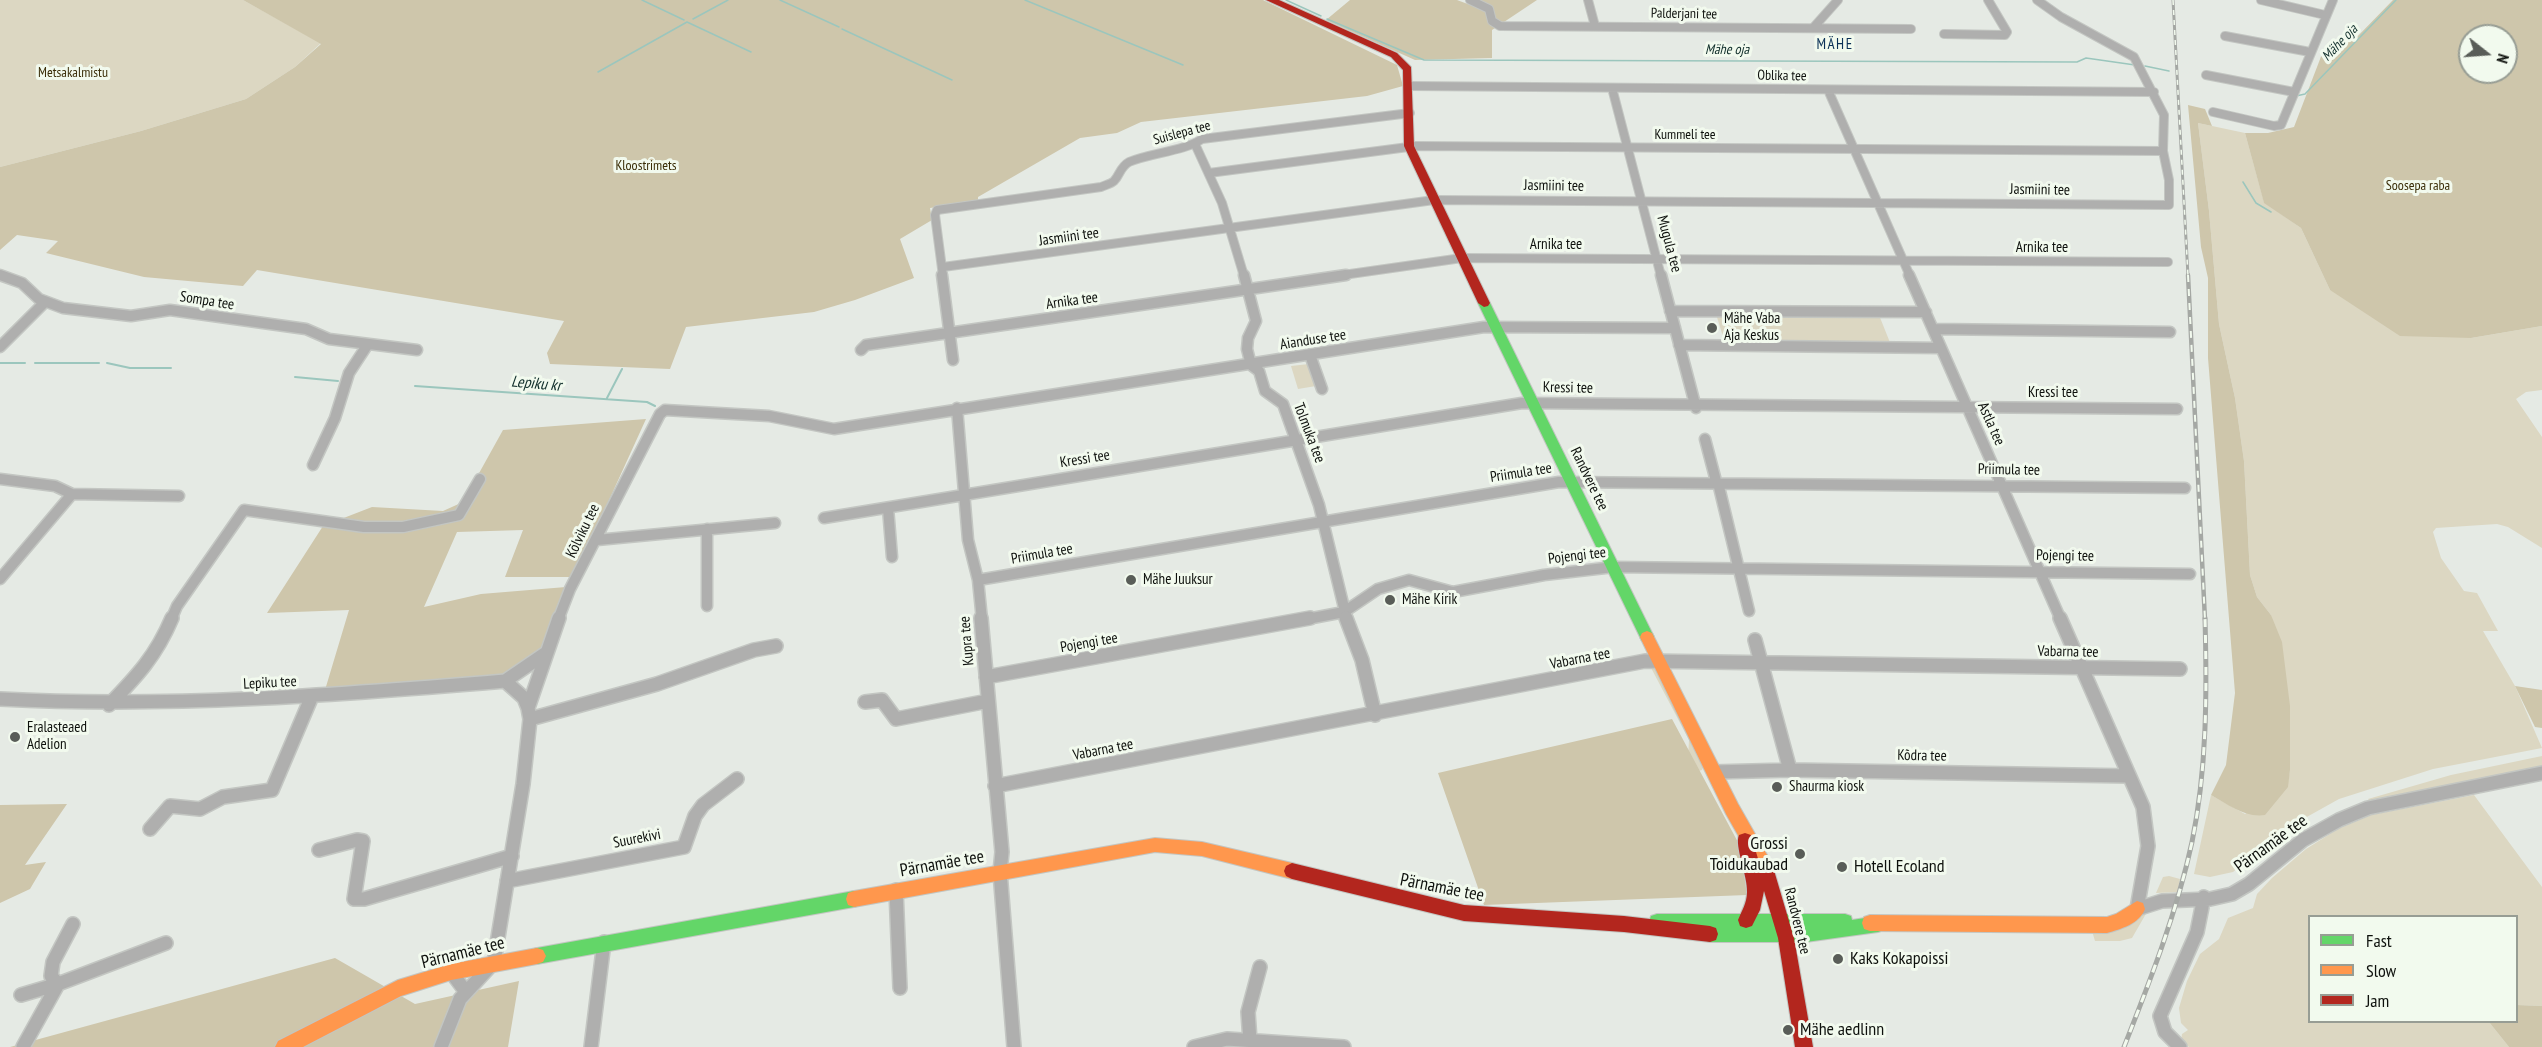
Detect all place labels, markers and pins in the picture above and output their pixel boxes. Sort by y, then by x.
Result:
place label: Mähe Vaba Aja Keskus [1724,310,1780,345]
marker: Mähe Vaba Aja Keskus [1705,321,1719,335]
place label: Mähe Juuksur [1143,571,1213,589]
marker: Mähe Juuksur [1124,573,1138,587]
place label: Mähe Kirik [1402,591,1457,609]
marker: Mähe Kirik [1383,593,1397,607]
place label: Eralasteaed Adelion [27,719,87,754]
marker: Eralasteaed Adelion [8,730,22,744]
place label: Shaurma kiosk [1789,778,1864,796]
marker: Shaurma kiosk [1770,780,1784,794]
place label: Grossi Toidukaubad [1710,833,1788,876]
marker: Grossi Toidukaubad [1793,847,1807,861]
place label: Hotell Ecoland [1854,856,1945,878]
marker: Hotell Ecoland [1835,860,1849,874]
place label: Kaks Kokapoissi [1850,948,1948,970]
marker: Kaks Kokapoissi [1831,952,1845,966]
place label: Mähe aedlinn [1800,1019,1884,1041]
marker: Mähe aedlinn [1781,1023,1795,1037]

